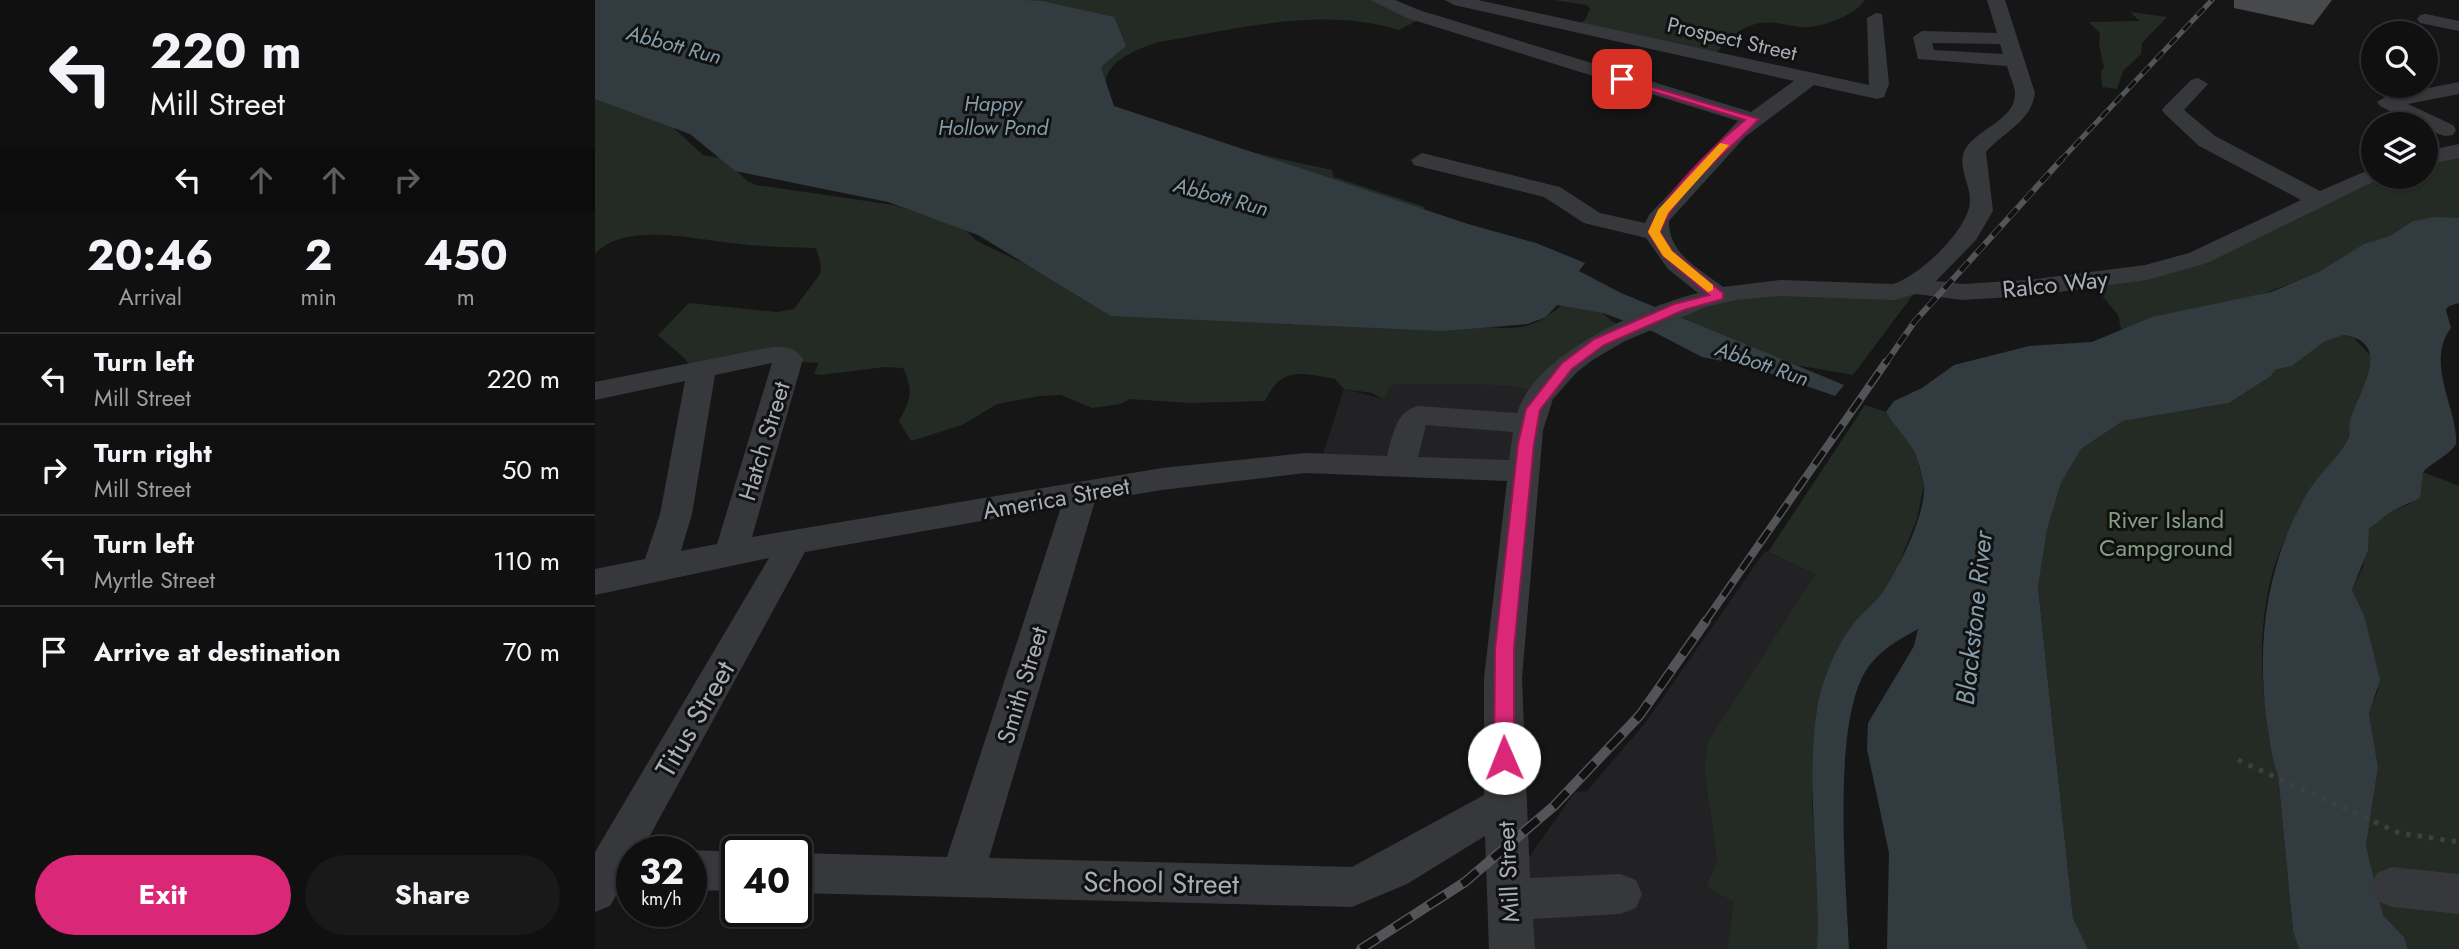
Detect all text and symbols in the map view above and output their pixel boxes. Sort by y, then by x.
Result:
street label: Prospect Street [1664,10,1800,68]
text: 220 m [150,16,302,86]
water label: Abbott Run [622,18,725,72]
map controls [2361,21,2438,189]
button: search [2361,21,2438,98]
icon: left [35,28,126,119]
pin [1592,49,1652,109]
icon: arrive [1603,60,1641,98]
text: Mill Street [150,81,285,127]
water label: Happy Hollow Pond [938,89,1049,143]
button: layers [2361,112,2438,189]
icon: left [169,161,207,199]
icon: ahead [242,161,280,199]
icon: ahead [315,161,353,199]
icon: right [388,161,426,199]
water label: Abbott Run [1169,170,1272,224]
text: 20:46 [87,225,213,286]
text: 2 [305,225,332,286]
text: 450 [424,225,508,286]
street label: Ralco Way [2001,261,2110,307]
text: Arrival [119,280,182,314]
text: min [301,280,337,314]
text: m [457,280,475,314]
water label: Abbott Run [1710,334,1813,394]
text: Turn left [94,343,194,381]
icon: left [35,360,73,398]
text: 220 m [487,360,560,398]
street label: Hatch Street [729,377,799,505]
text: Mill Street [94,381,191,415]
text: Turn right [94,434,212,472]
icon: right [35,451,73,489]
text: 50 m [502,451,560,489]
street label: America Street [980,468,1133,528]
text: Mill Street [94,472,191,506]
park label: River Island Campground [2099,502,2233,565]
text: Turn left [94,525,194,563]
water label: Blackstone River [1946,528,2002,707]
icon: left [35,542,73,580]
text: 110 m [493,542,560,580]
text: Myrtle Street [94,563,215,597]
street label: Smith Street [988,622,1056,748]
icon: arrive [35,633,73,671]
text: Arrive at destination [94,633,341,671]
text: 70 m [503,633,560,671]
street label: Titus Street [645,653,745,785]
position arrow [1467,721,1541,795]
street label: Mill Street [1488,820,1528,923]
speed limit sign: 40 [721,836,812,927]
text: 32 [639,847,684,897]
button: Exit [35,855,291,935]
button: Share [305,855,560,935]
street label: School Street [1083,861,1239,905]
text: km/h [641,886,682,912]

